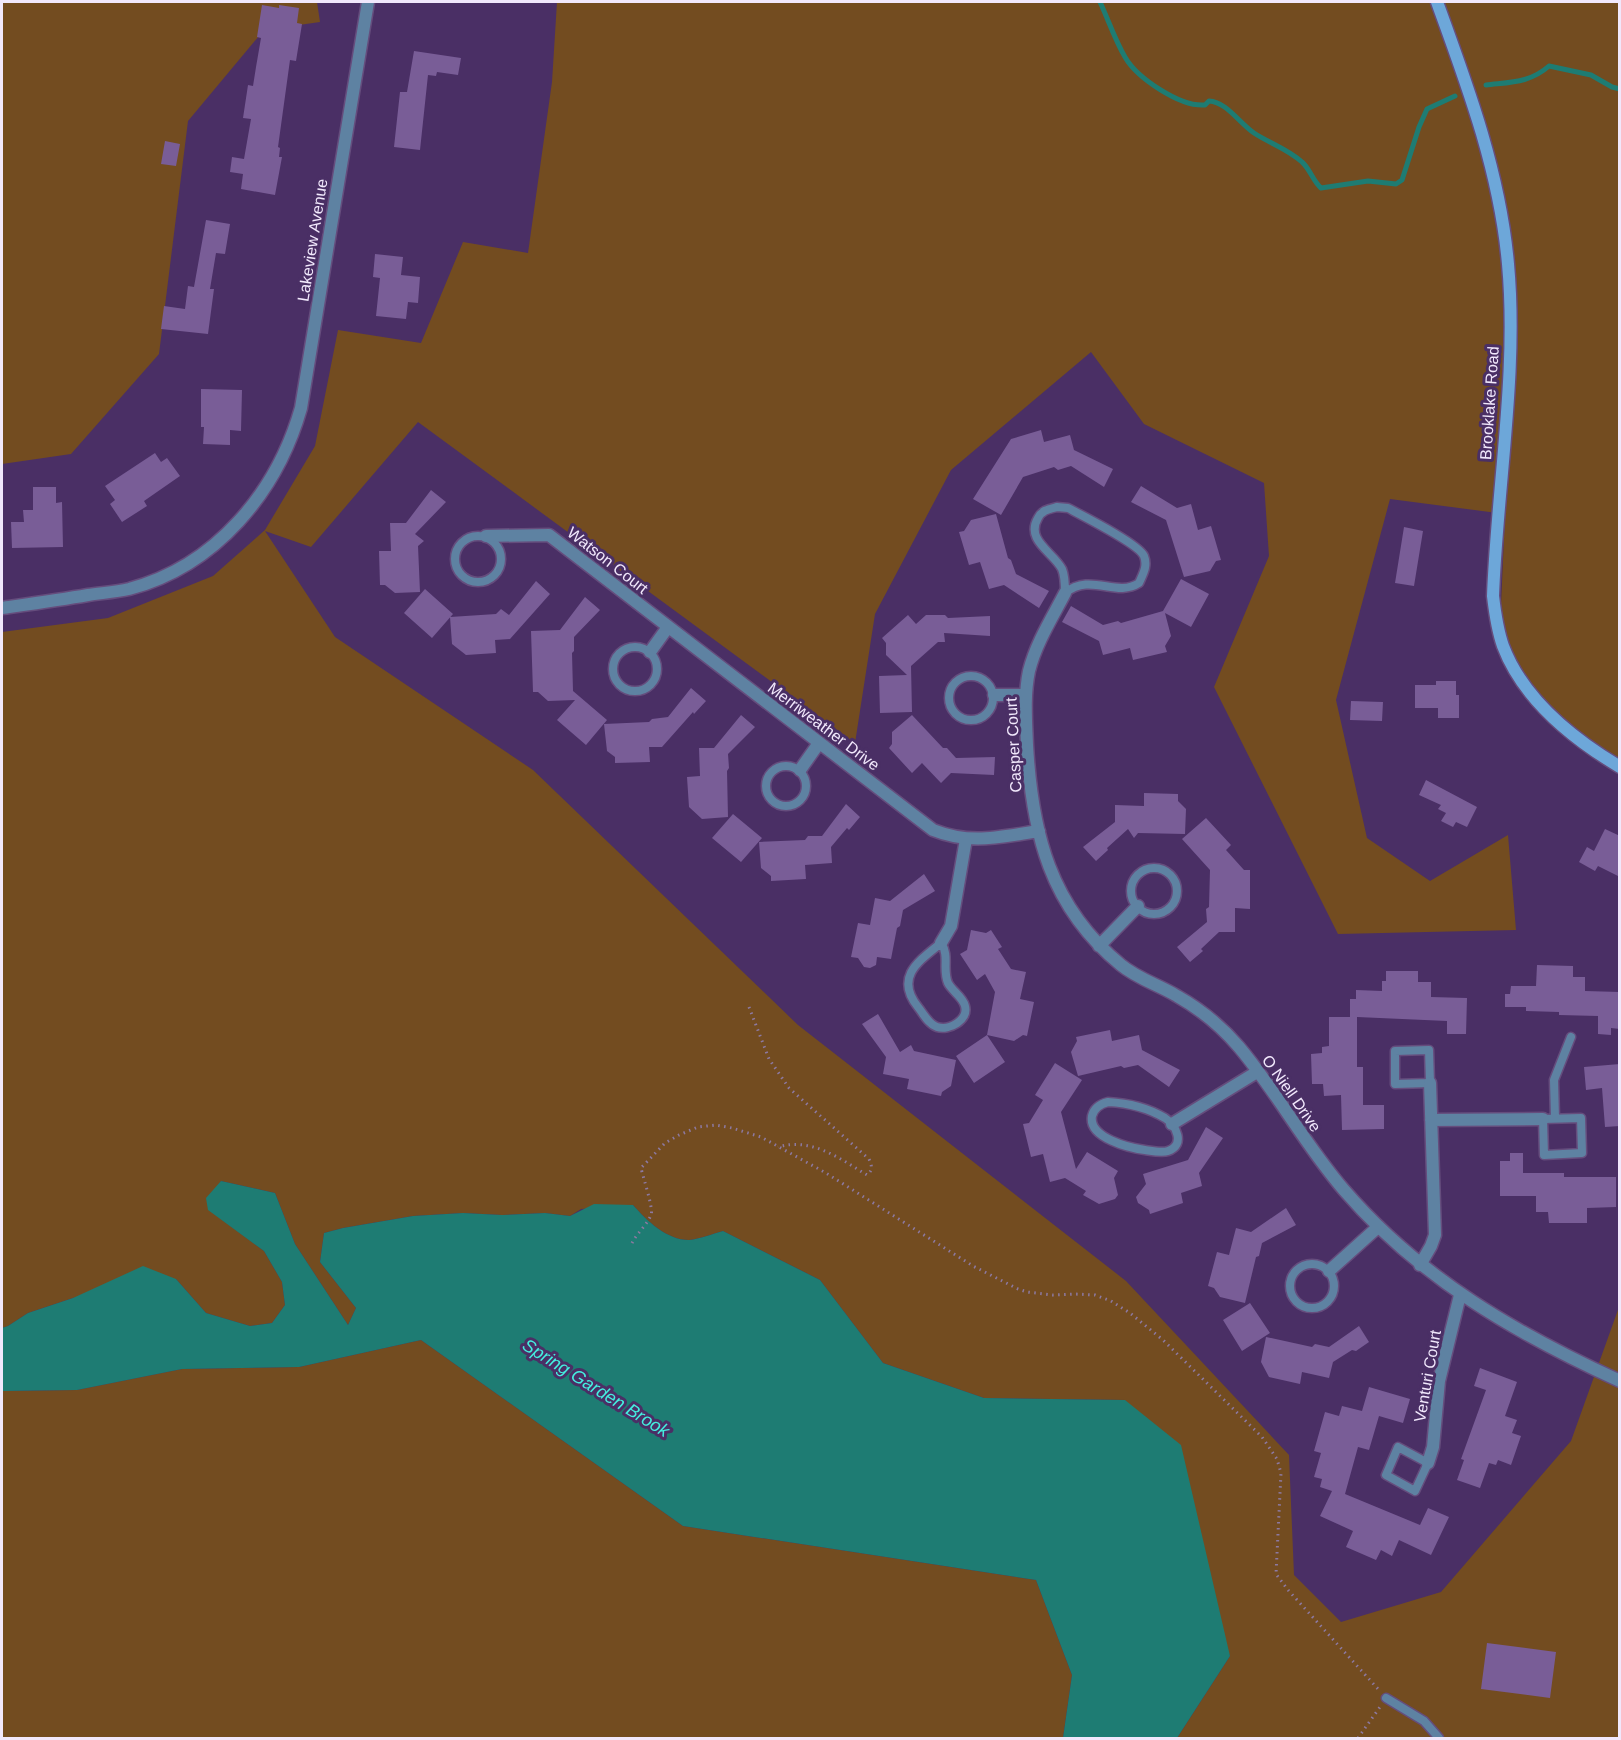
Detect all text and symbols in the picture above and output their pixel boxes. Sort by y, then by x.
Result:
street label: Lakeview Avenue [294,177,331,303]
street label: Brooklake Road [1477,346,1502,460]
street label: Watson Court [564,524,652,597]
street label: Merriweather Drive [765,679,883,774]
street label: Casper Court [1002,696,1024,793]
street label: O Niell Drive [1259,1052,1324,1135]
street label: Venturi Court [1411,1328,1444,1424]
water label: Spring Garden Brook [519,1335,674,1442]

